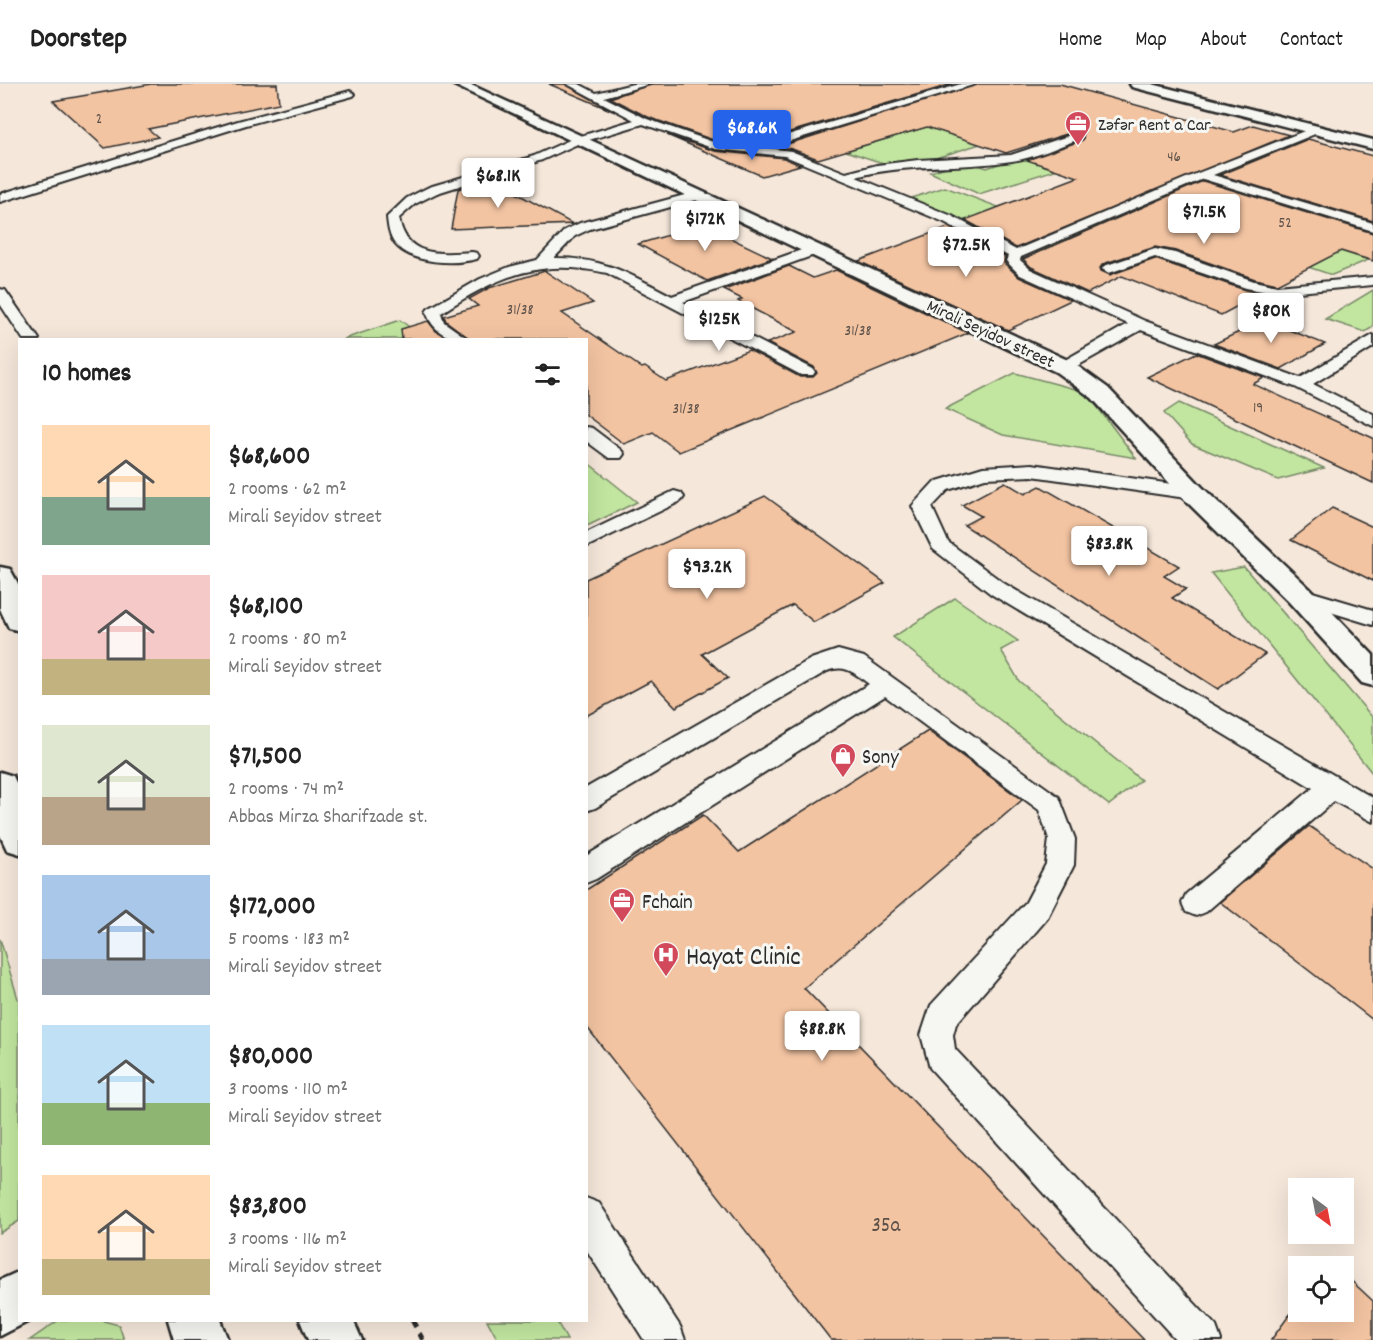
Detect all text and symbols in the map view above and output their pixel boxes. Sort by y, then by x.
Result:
text: Doorstep [30,21,127,61]
text: Home [1058,26,1102,56]
text: Map [1135,26,1167,56]
text: About [1200,26,1247,56]
text: Contact [1280,26,1343,56]
house number: 2 [96,109,102,131]
office icon: Zəfər Rent a Car [1063,109,1093,147]
pin: $68.6K [703,110,801,161]
place label: Zəfər Rent a Car [1098,114,1211,139]
text: $68.6K [727,115,777,143]
house number: 46 [1167,147,1181,169]
pin: $68.1K [449,158,547,209]
text: $68.1K [476,163,520,191]
pin: $71.5K [1155,194,1253,245]
text: $71.5K [1182,199,1226,227]
pin: $172K [663,201,747,252]
text: $172K [685,206,725,234]
house number: 52 [1278,213,1292,235]
pin: $72.5K [917,227,1015,278]
text: $72.5K [942,232,990,260]
pin: $80K [1235,293,1307,344]
street label: Mirali Seyidov street [922,295,1058,376]
text: $80K [1252,298,1290,326]
house number: 31/38 [507,300,533,322]
pin: $125K [677,301,761,352]
text: $125K [698,306,740,334]
house number: 31/38 [845,321,871,343]
text: 10 homes [42,356,132,393]
icon: filters [531,358,564,391]
house number: 19 [1253,398,1263,420]
house number: 31/38 [673,399,699,421]
text: $68,600 [228,439,310,476]
icon: home [90,449,162,521]
text: 2 rooms · 62 m² [228,476,347,504]
text: Mirali Seyidov street [228,504,382,532]
pin: $83.8K [1060,526,1158,577]
text: $83.8K [1085,531,1133,559]
pin: $93.2K [658,549,756,600]
text: $93.2K [682,554,732,582]
text: $68,100 [228,589,303,626]
icon: home [90,599,162,671]
text: 2 rooms · 80 m² [228,626,347,654]
text: Mirali Seyidov street [228,654,382,682]
text: $71,500 [228,739,302,776]
shop icon: Sony [828,741,858,779]
place label: Sony [862,744,899,774]
icon: home [90,749,162,821]
text: 2 rooms · 74 m² [228,776,344,804]
text: Abbas Mirza Sharifzade st. [228,804,427,832]
office icon: Fchain [607,886,637,924]
text: $172,000 [228,889,316,926]
place label: Fchain [642,889,693,919]
icon: home [90,899,162,971]
text: 5 rooms · 183 m² [228,926,350,954]
hospital icon: Hayat Clinic [651,940,681,978]
place label: Hayat Clinic [686,940,801,977]
text: Mirali Seyidov street [228,954,382,982]
pin: $88.8K [773,1011,871,1062]
text: $88.8K [799,1016,845,1044]
text: $80,000 [228,1039,313,1076]
icon: home [90,1049,162,1121]
text: 3 rooms · 110 m² [228,1076,348,1104]
text: Mirali Seyidov street [228,1104,382,1132]
north arrow [1288,1178,1354,1244]
map controls [1288,1178,1354,1322]
text: $83,800 [228,1189,307,1226]
icon: home [90,1199,162,1271]
house number: 35a [872,1212,902,1242]
text: 3 rooms · 116 m² [228,1226,347,1254]
text: Mirali Seyidov street [228,1254,382,1282]
button: locate [1288,1256,1354,1322]

